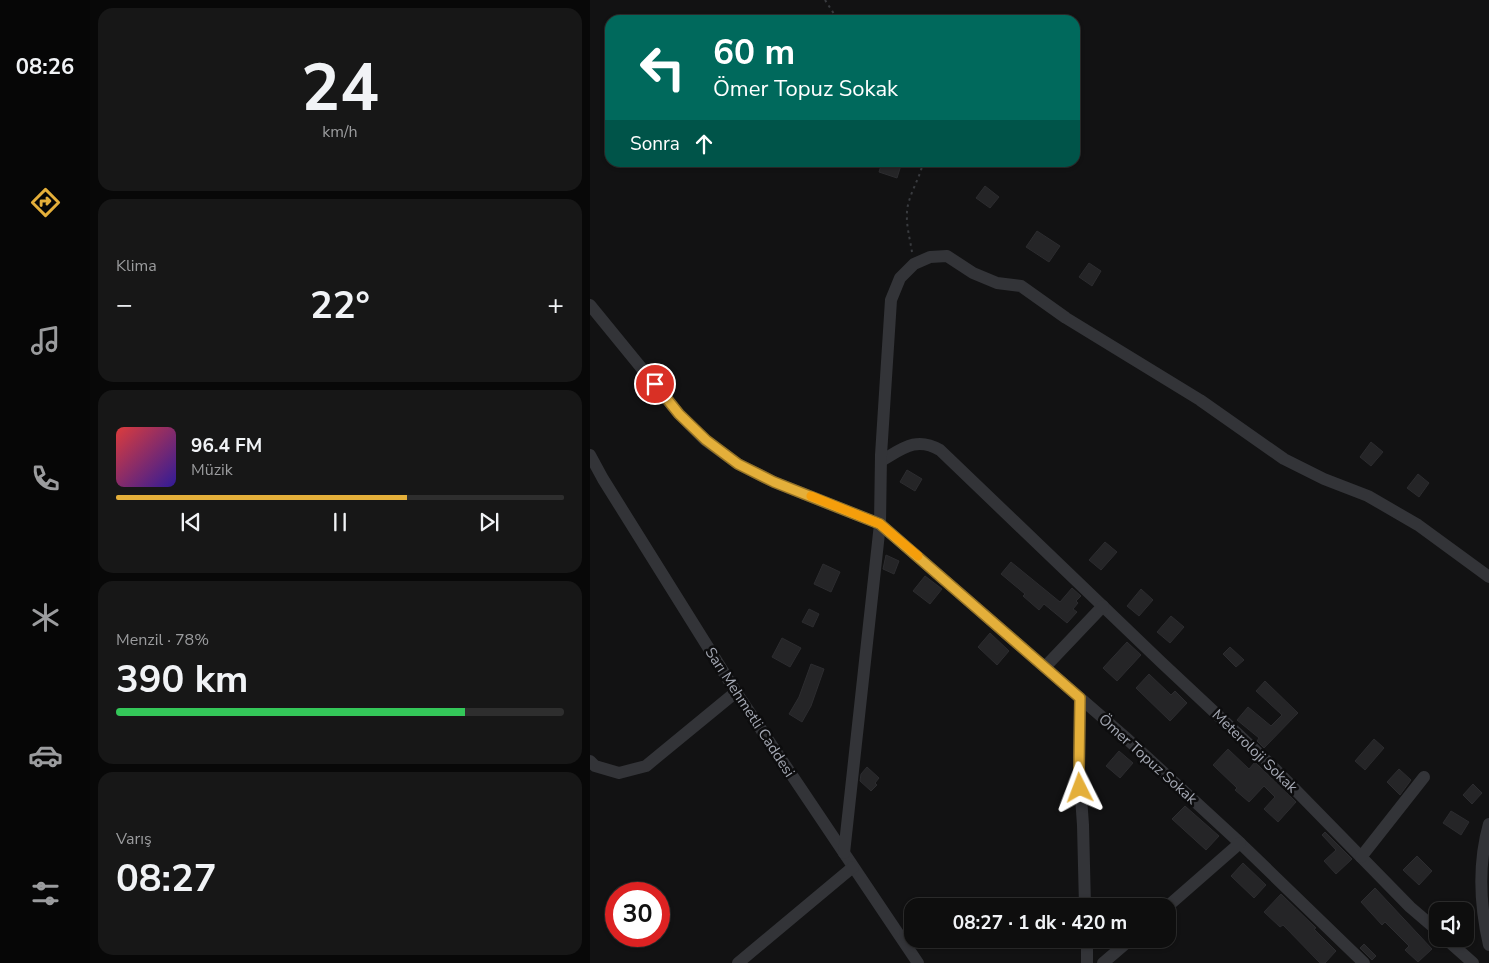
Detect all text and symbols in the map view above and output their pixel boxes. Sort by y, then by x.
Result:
text: 60 m [713,29,795,76]
icon: left [630,35,695,100]
text: 24 [301,44,379,133]
text: 08:26 [16,52,74,82]
text: Ömer Topuz Sokak [713,74,898,104]
text: km/h [322,121,358,143]
icon: ahead [690,130,718,158]
text: Sonra [630,131,680,157]
icon: directions [28,185,63,220]
text: Klima [116,255,157,277]
text: 22° [310,280,370,331]
text: − [116,286,133,324]
text: + [547,286,564,324]
icon: music [28,323,63,358]
pin [634,363,676,405]
icon: arrive [641,370,669,398]
text: 96.4 FM [191,433,262,459]
text: Müzik [191,459,233,481]
icon: phone [28,461,63,496]
icon: previous [177,508,205,536]
icon: pause [326,508,354,536]
icon: next [475,508,503,536]
icon: climate [28,600,63,635]
text: Menzil · 78% [116,629,209,651]
street label: Sarı Mehmetli Caddesi [700,643,800,781]
text: 390 km [116,654,248,705]
street label: Meteroloji Sokak [1208,705,1302,797]
street label: Ömer Topuz Sokak [1094,709,1202,809]
icon: car [28,738,63,773]
position arrow [1053,761,1105,813]
text: Varış [116,828,152,850]
text: 08:27 [116,853,217,904]
icon: filters [28,876,63,911]
speed limit sign: 30 [605,882,670,947]
map controls [1429,902,1474,947]
button: sound [1429,902,1474,947]
text: 08:27 · 1 dk · 420 m [953,910,1127,936]

